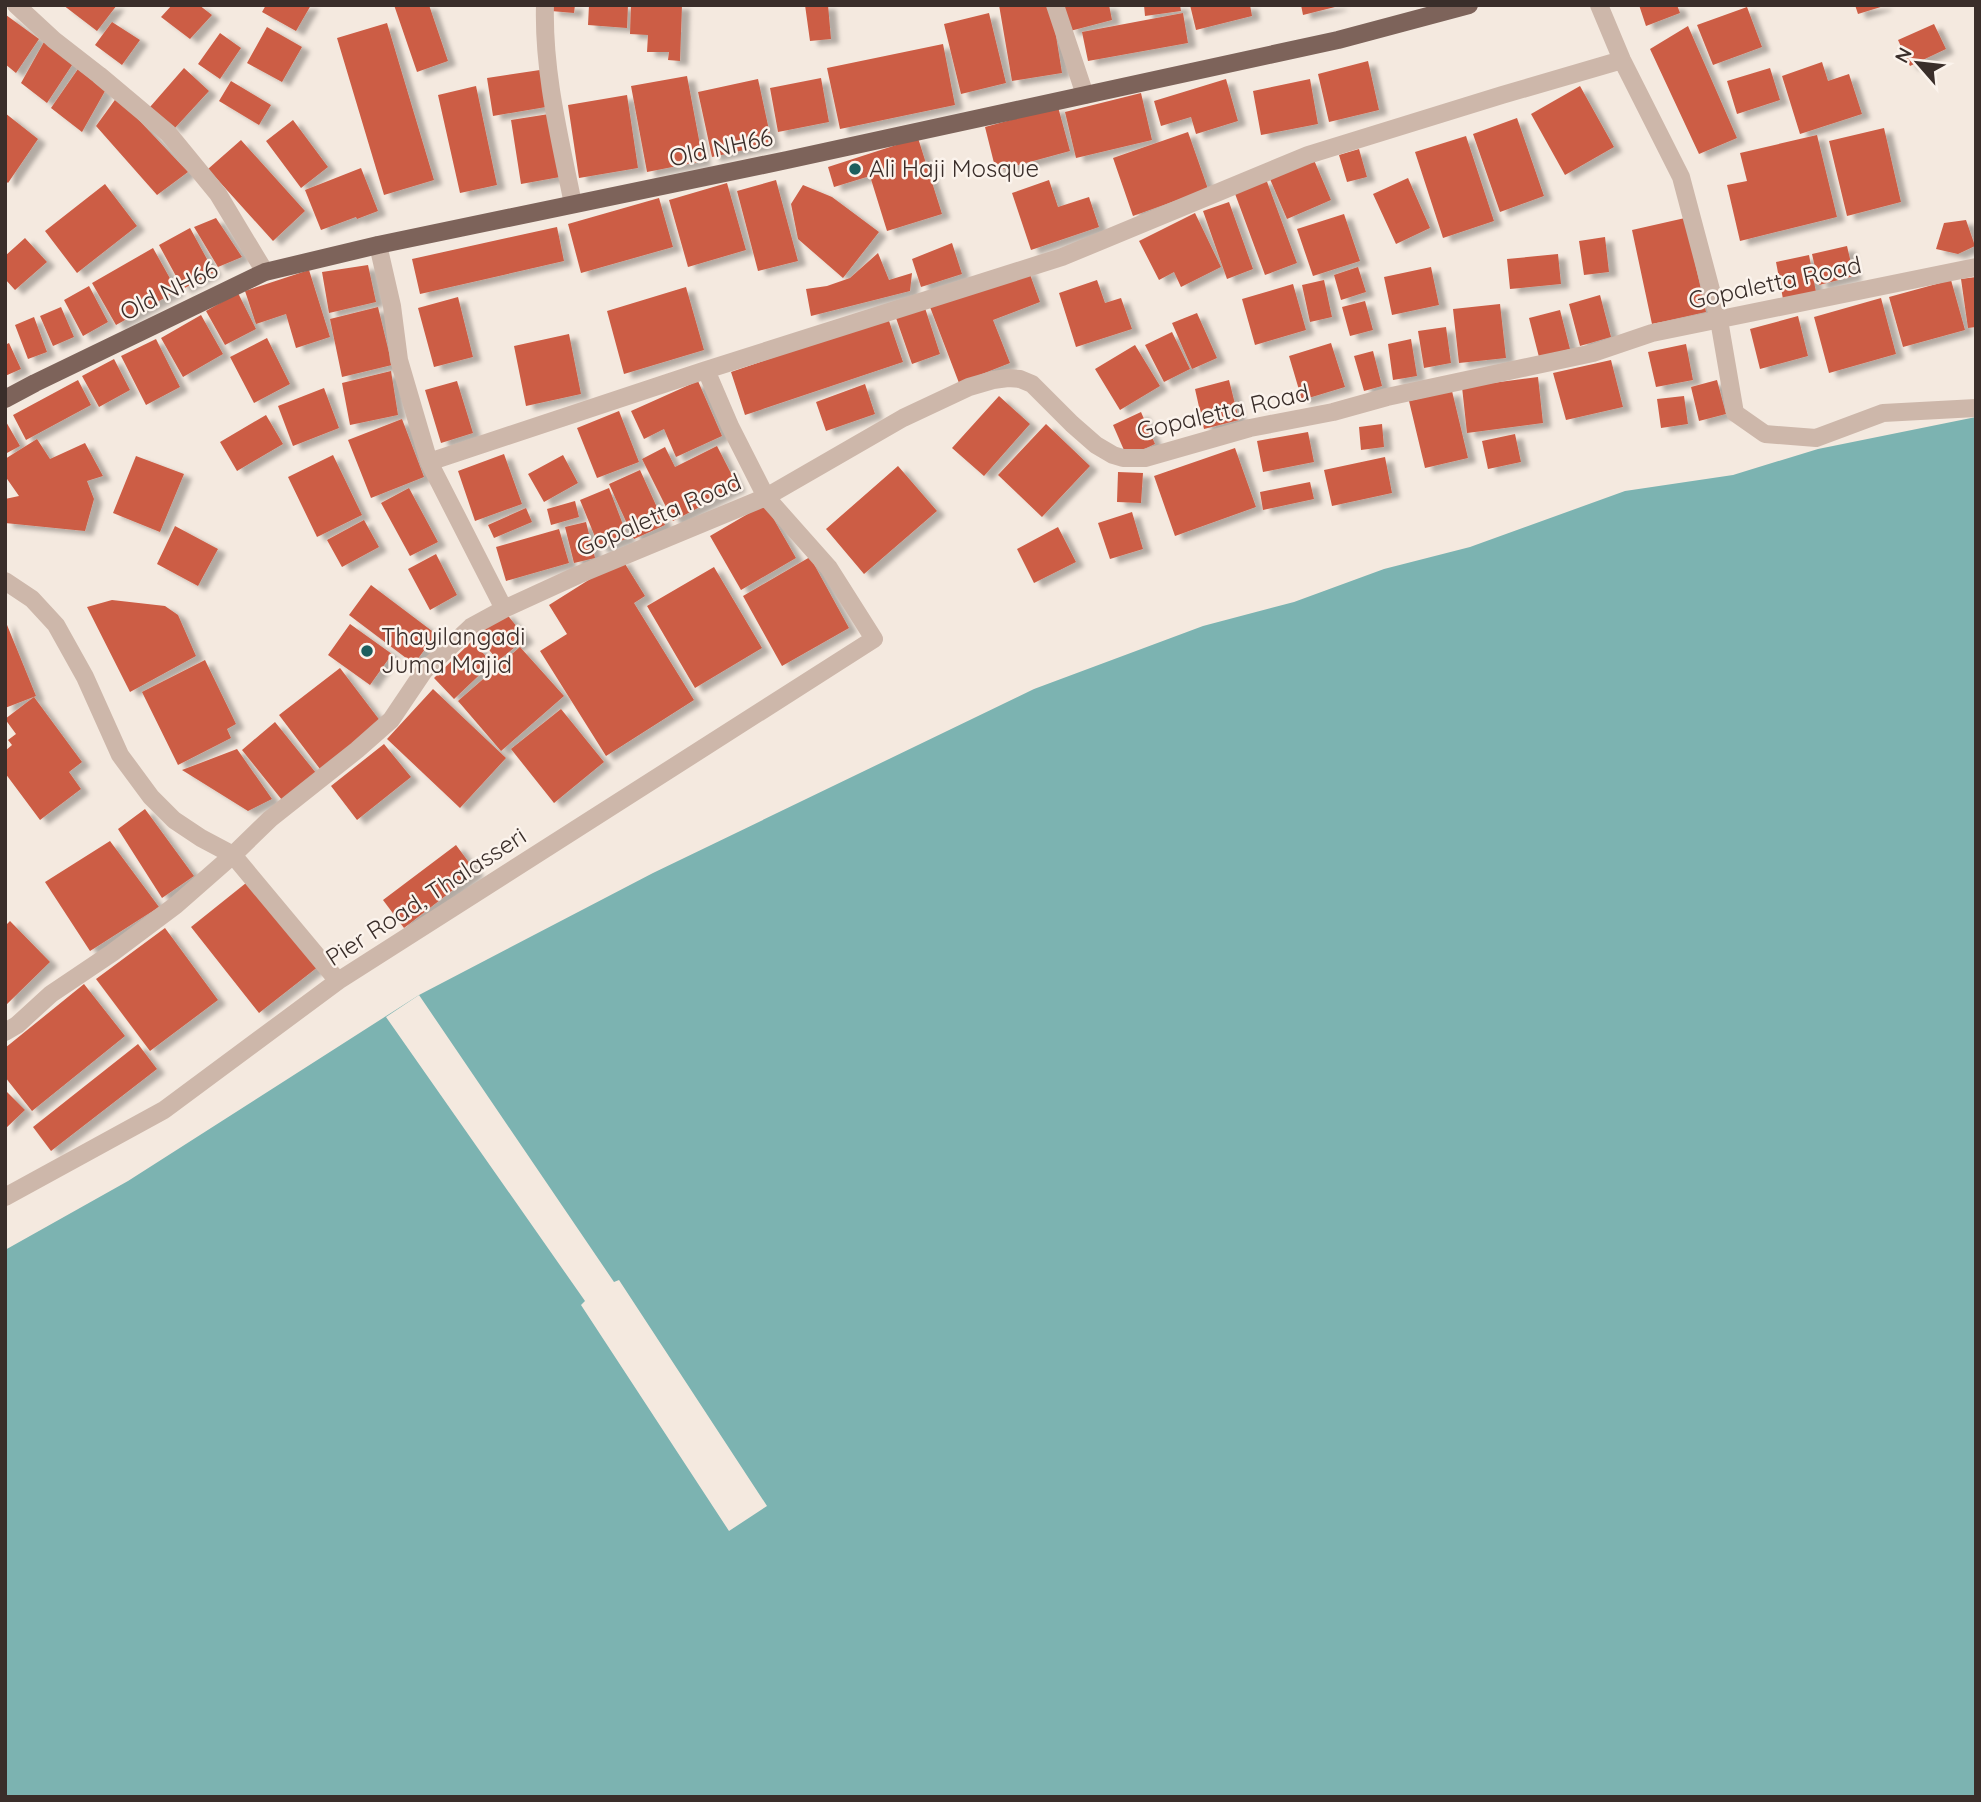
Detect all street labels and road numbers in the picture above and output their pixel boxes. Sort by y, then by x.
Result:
street label: Old NH66 [666,121,776,173]
street label: Gopaletta Road [1686,249,1864,315]
street label: Old NH66 [115,253,223,327]
street label: Gopaletta Road [1134,377,1312,445]
street label: Gopaletta Road [572,466,745,562]
street label: Pier Road, Thalasseri [320,820,531,972]

